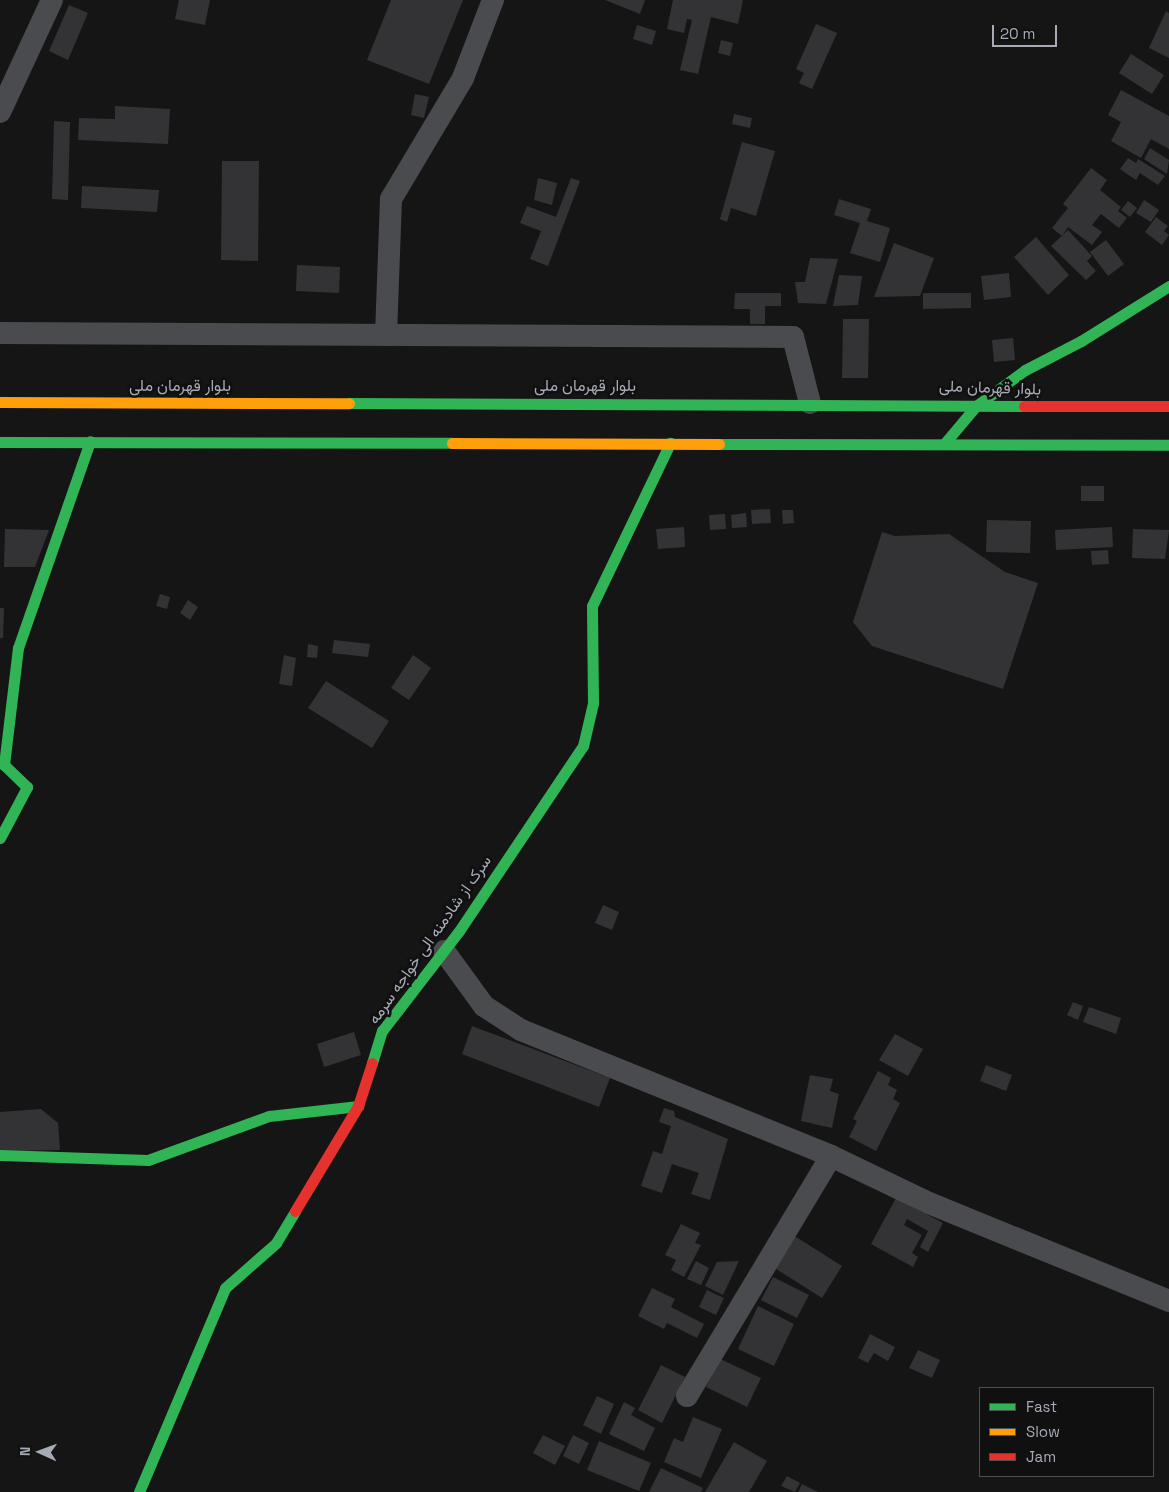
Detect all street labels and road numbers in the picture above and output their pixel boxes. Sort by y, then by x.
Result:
street label: بلوار قهرمان ملی [129,376,231,396]
street label: بلوار قهرمان ملی [534,376,636,396]
street label: بلوار قهرمان ملی [939,377,1041,399]
street label: سرک از شادمنه الی خواجه سرمه [364,852,496,1028]

